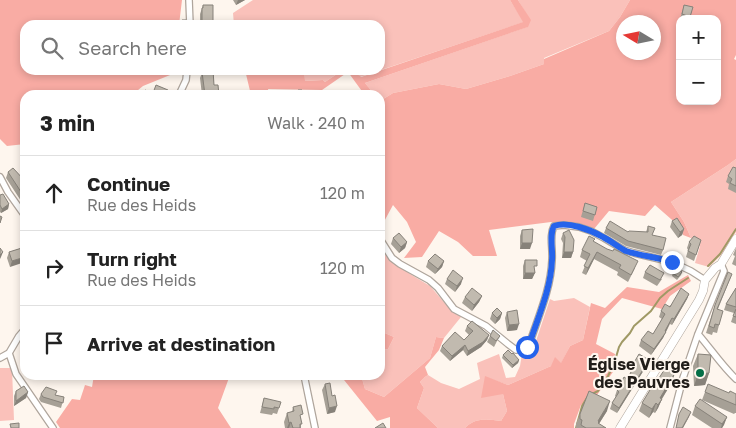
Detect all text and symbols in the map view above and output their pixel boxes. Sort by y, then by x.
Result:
north arrow [616,15,661,60]
map controls [676,15,721,105]
button: + [676,15,721,60]
search box [20,20,385,75]
icon: search [38,34,66,62]
text: Search here [78,36,187,59]
button: − [676,60,721,105]
text: 3 min [40,110,95,136]
text: Walk · 240 m [267,113,365,133]
text: Continue [87,172,170,195]
icon: ahead [40,179,68,207]
text: 120 m [320,183,365,203]
text: Rue des Heids [87,195,196,215]
text: Turn right [87,247,177,270]
route end [661,251,684,274]
icon: right [40,254,68,282]
text: 120 m [320,258,365,278]
text: Rue des Heids [87,270,196,290]
icon: arrive [40,329,68,357]
text: Arrive at destination [87,332,275,355]
route start [516,336,539,359]
place label: Église Vierge des Pauvres [588,354,690,392]
marker: Église Vierge des Pauvres [694,367,706,379]

